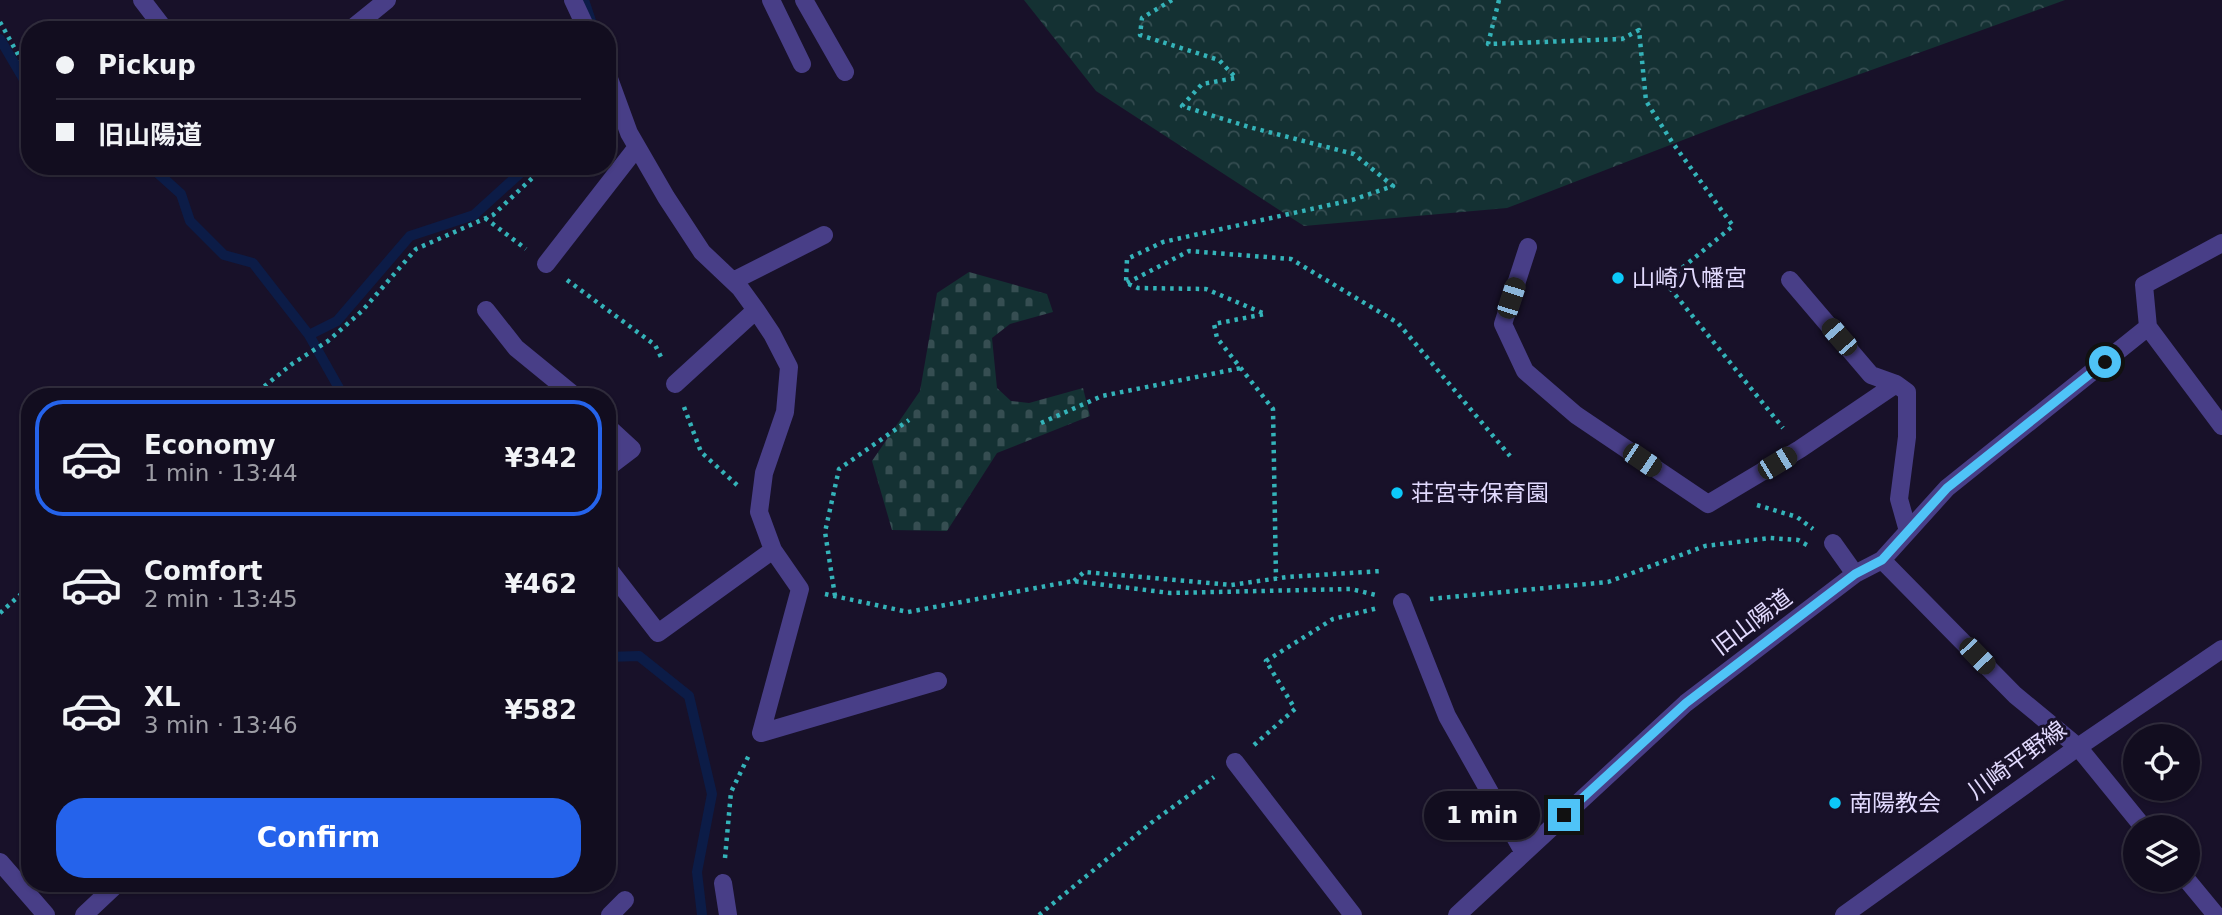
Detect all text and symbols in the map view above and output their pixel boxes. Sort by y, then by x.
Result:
text: Pickup [98,50,196,80]
text: 旧山陽道 [98,120,202,150]
place label: 山崎八幡宮 [1632,265,1747,291]
marker: 山崎八幡宮 [1610,270,1626,286]
car [1495,275,1528,321]
car [1818,314,1861,360]
route start [2089,346,2121,378]
icon: car [60,427,123,490]
text: Economy [144,430,275,460]
car [1619,440,1666,480]
text: ¥342 [505,443,577,473]
car [1754,443,1801,483]
text: 1 min · 13:44 [144,460,298,486]
place label: 荘宮寺保育園 [1411,480,1549,506]
marker: 荘宮寺保育園 [1389,485,1405,501]
icon: car [60,553,123,616]
text: Comfort [144,556,262,586]
text: ¥462 [505,569,577,599]
street label: 旧山陽道 [1707,584,1797,660]
text: 2 min · 13:45 [144,586,298,612]
car [1955,634,2000,678]
icon: car [60,679,123,742]
text: XL [144,682,181,712]
text: ¥582 [505,695,577,725]
text: 3 min · 13:46 [144,712,298,738]
street label: 川崎平野線 [1963,716,2071,804]
map controls [2123,724,2200,892]
button: locate [2123,724,2200,801]
callout: 1 min [1424,790,1540,840]
place label: 南陽教会 [1849,790,1941,816]
marker: 南陽教会 [1827,795,1843,811]
button: Confirm [56,798,581,878]
route end [1548,799,1580,831]
text: 1 min [1446,802,1518,828]
button: layers [2123,815,2200,892]

